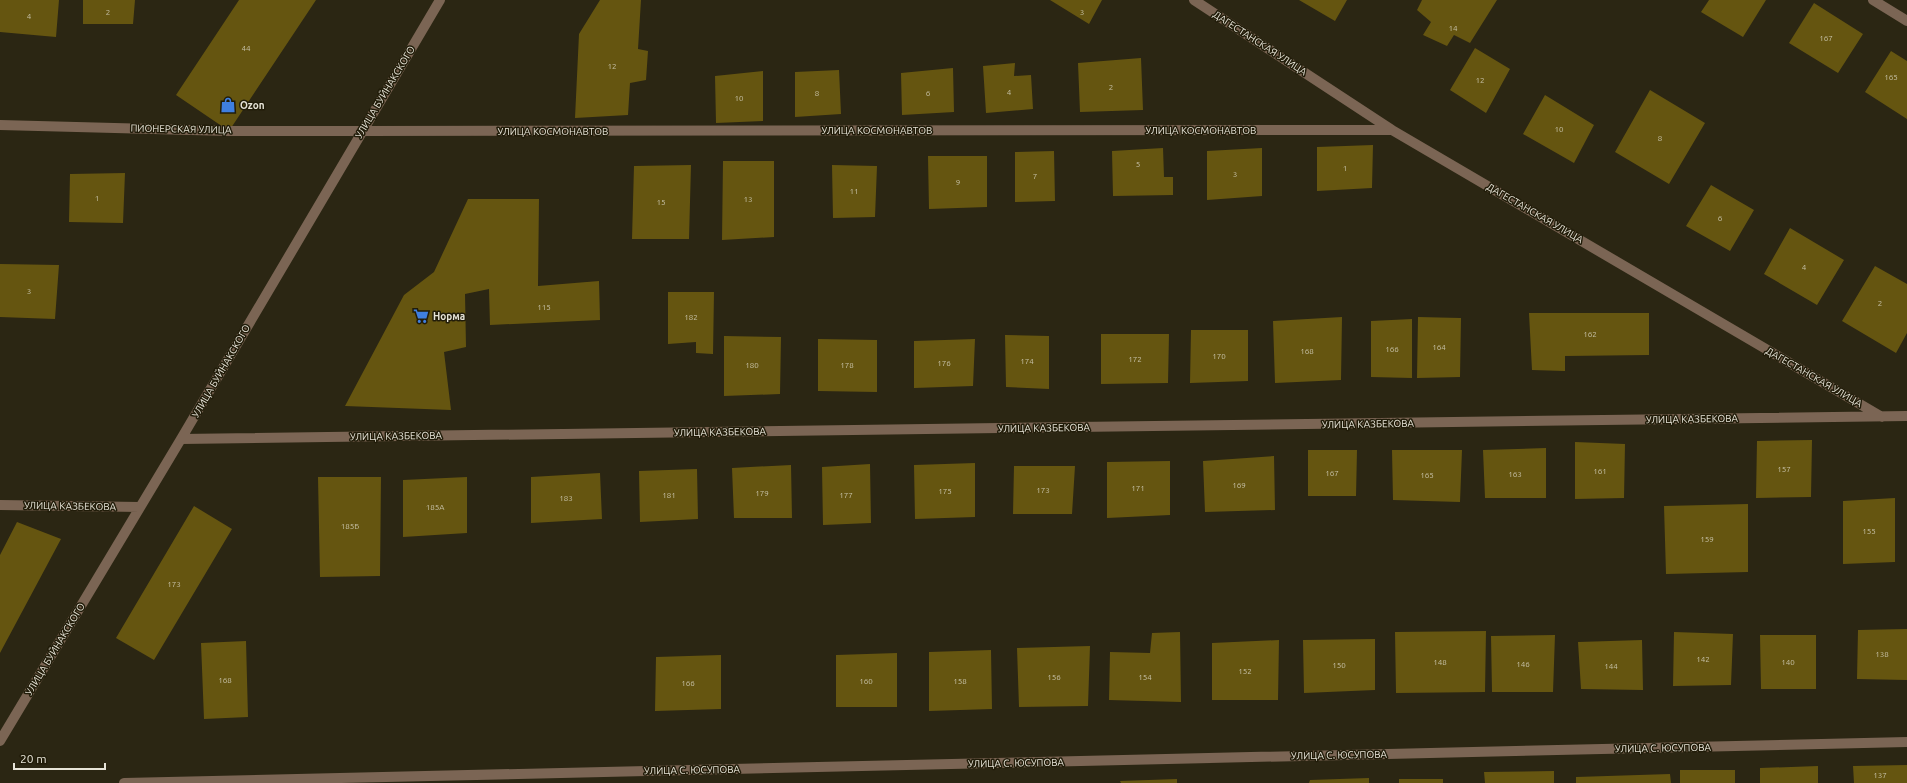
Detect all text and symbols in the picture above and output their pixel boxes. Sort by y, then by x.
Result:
house number: 2 [106,8,110,17]
house number: 3 [1080,8,1084,17]
street label: ДАГЕСТАНСКАЯ УЛИЦА [1211,9,1309,78]
house number: 4 [27,12,32,21]
house number: 14 [1448,24,1458,33]
house number: 167 [1819,34,1833,43]
house number: 44 [241,44,251,53]
street label: УЛИЦА БУЙНАКСКОГО [353,44,417,140]
house number: 12 [607,62,617,71]
house number: 165 [1884,73,1898,82]
house number: 12 [1475,76,1485,85]
house number: 2 [1109,83,1113,92]
house number: 4 [1007,88,1012,97]
house number: 8 [815,89,820,98]
house number: 6 [926,89,931,98]
house number: 10 [734,94,744,103]
shop icon: Ozon [219,96,237,114]
place label: Ozon [240,100,265,111]
street label: ПИОНЕРСКАЯ УЛИЦА [130,123,232,135]
street label: УЛИЦА КОСМОНАВТОВ [822,125,932,136]
street label: УЛИЦА КОСМОНАВТОВ [1146,125,1256,136]
house number: 10 [1554,125,1564,134]
street label: УЛИЦА КОСМОНАВТОВ [498,126,608,137]
house number: 8 [1658,134,1663,143]
house number: 5 [1136,160,1140,169]
house number: 1 [1343,164,1347,173]
house number: 3 [1233,170,1237,179]
house number: 7 [1033,172,1037,181]
house number: 9 [956,178,960,187]
street label: ДАГЕСТАНСКАЯ УЛИЦА [1485,181,1586,245]
house number: 11 [849,187,859,196]
house number: 1 [95,194,99,203]
house number: 13 [743,195,753,204]
house number: 15 [656,198,666,207]
house number: 6 [1718,214,1723,223]
house number: 4 [1802,263,1807,272]
house number: 3 [27,287,31,296]
house number: 2 [1878,299,1882,308]
house number: 115 [537,303,551,312]
supermarket icon: Норма [412,307,430,325]
place label: Норма [433,311,465,322]
house number: 182 [684,313,698,322]
street label: УЛИЦА БУЙНАКСКОГО [190,322,252,420]
house number: 162 [1583,330,1597,339]
house number: 164 [1432,343,1446,352]
house number: 166 [1385,345,1399,354]
street label: ДАГЕСТАНСКАЯ УЛИЦА [1764,345,1865,409]
house number: 168 [1300,347,1314,356]
house number: 170 [1212,352,1226,361]
house number: 172 [1128,355,1142,364]
house number: 174 [1020,357,1034,366]
house number: 176 [937,359,951,368]
house number: 180 [745,361,759,370]
house number: 178 [840,361,854,370]
street label: УЛИЦА КАЗБЕКОВА [1646,413,1739,425]
street label: УЛИЦА КАЗБЕКОВА [1322,418,1415,430]
street label: УЛИЦА КАЗБЕКОВА [998,422,1091,434]
street label: УЛИЦА КАЗБЕКОВА [674,426,767,438]
street label: УЛИЦА КАЗБЕКОВА [350,430,443,442]
house number: 157 [1777,465,1791,474]
house number: 161 [1593,467,1607,476]
house number: 167 [1325,469,1339,478]
house number: 163 [1508,470,1522,479]
house number: 165 [1420,471,1434,480]
house number: 169 [1232,481,1246,490]
house number: 171 [1131,484,1145,493]
house number: 173 [1036,486,1050,495]
house number: 175 [938,487,952,496]
house number: 179 [755,489,769,498]
house number: 181 [662,491,676,500]
house number: 177 [839,491,853,500]
house number: 183 [559,494,573,503]
street label: УЛИЦА КАЗБЕКОВА [24,500,117,512]
house number: 185А [426,503,445,512]
house number: 185Б [341,522,359,531]
house number: 155 [1862,527,1876,536]
house number: 159 [1700,535,1714,544]
house number: 173 [167,580,181,589]
street label: УЛИЦА БУЙНАКСКОГО [23,601,87,697]
house number: 138 [1875,650,1889,659]
house number: 142 [1696,655,1710,664]
house number: 148 [1433,658,1447,667]
house number: 140 [1781,658,1795,667]
house number: 146 [1516,660,1530,669]
house number: 150 [1332,661,1346,670]
house number: 144 [1604,662,1618,671]
house number: 152 [1238,667,1252,676]
house number: 156 [1047,673,1061,682]
house number: 154 [1138,673,1152,682]
house number: 168 [218,676,232,685]
house number: 160 [859,677,873,686]
house number: 158 [953,677,967,686]
house number: 166 [681,679,695,688]
street label: УЛИЦА С. ЮСУПОВА [1615,742,1712,754]
scale bar [14,745,105,771]
street label: УЛИЦА С. ЮСУПОВА [1291,749,1388,761]
text: 20 m [20,752,47,765]
street label: УЛИЦА С. ЮСУПОВА [968,757,1065,769]
street label: УЛИЦА С. ЮСУПОВА [644,764,741,776]
house number: 137 [1873,771,1887,780]

